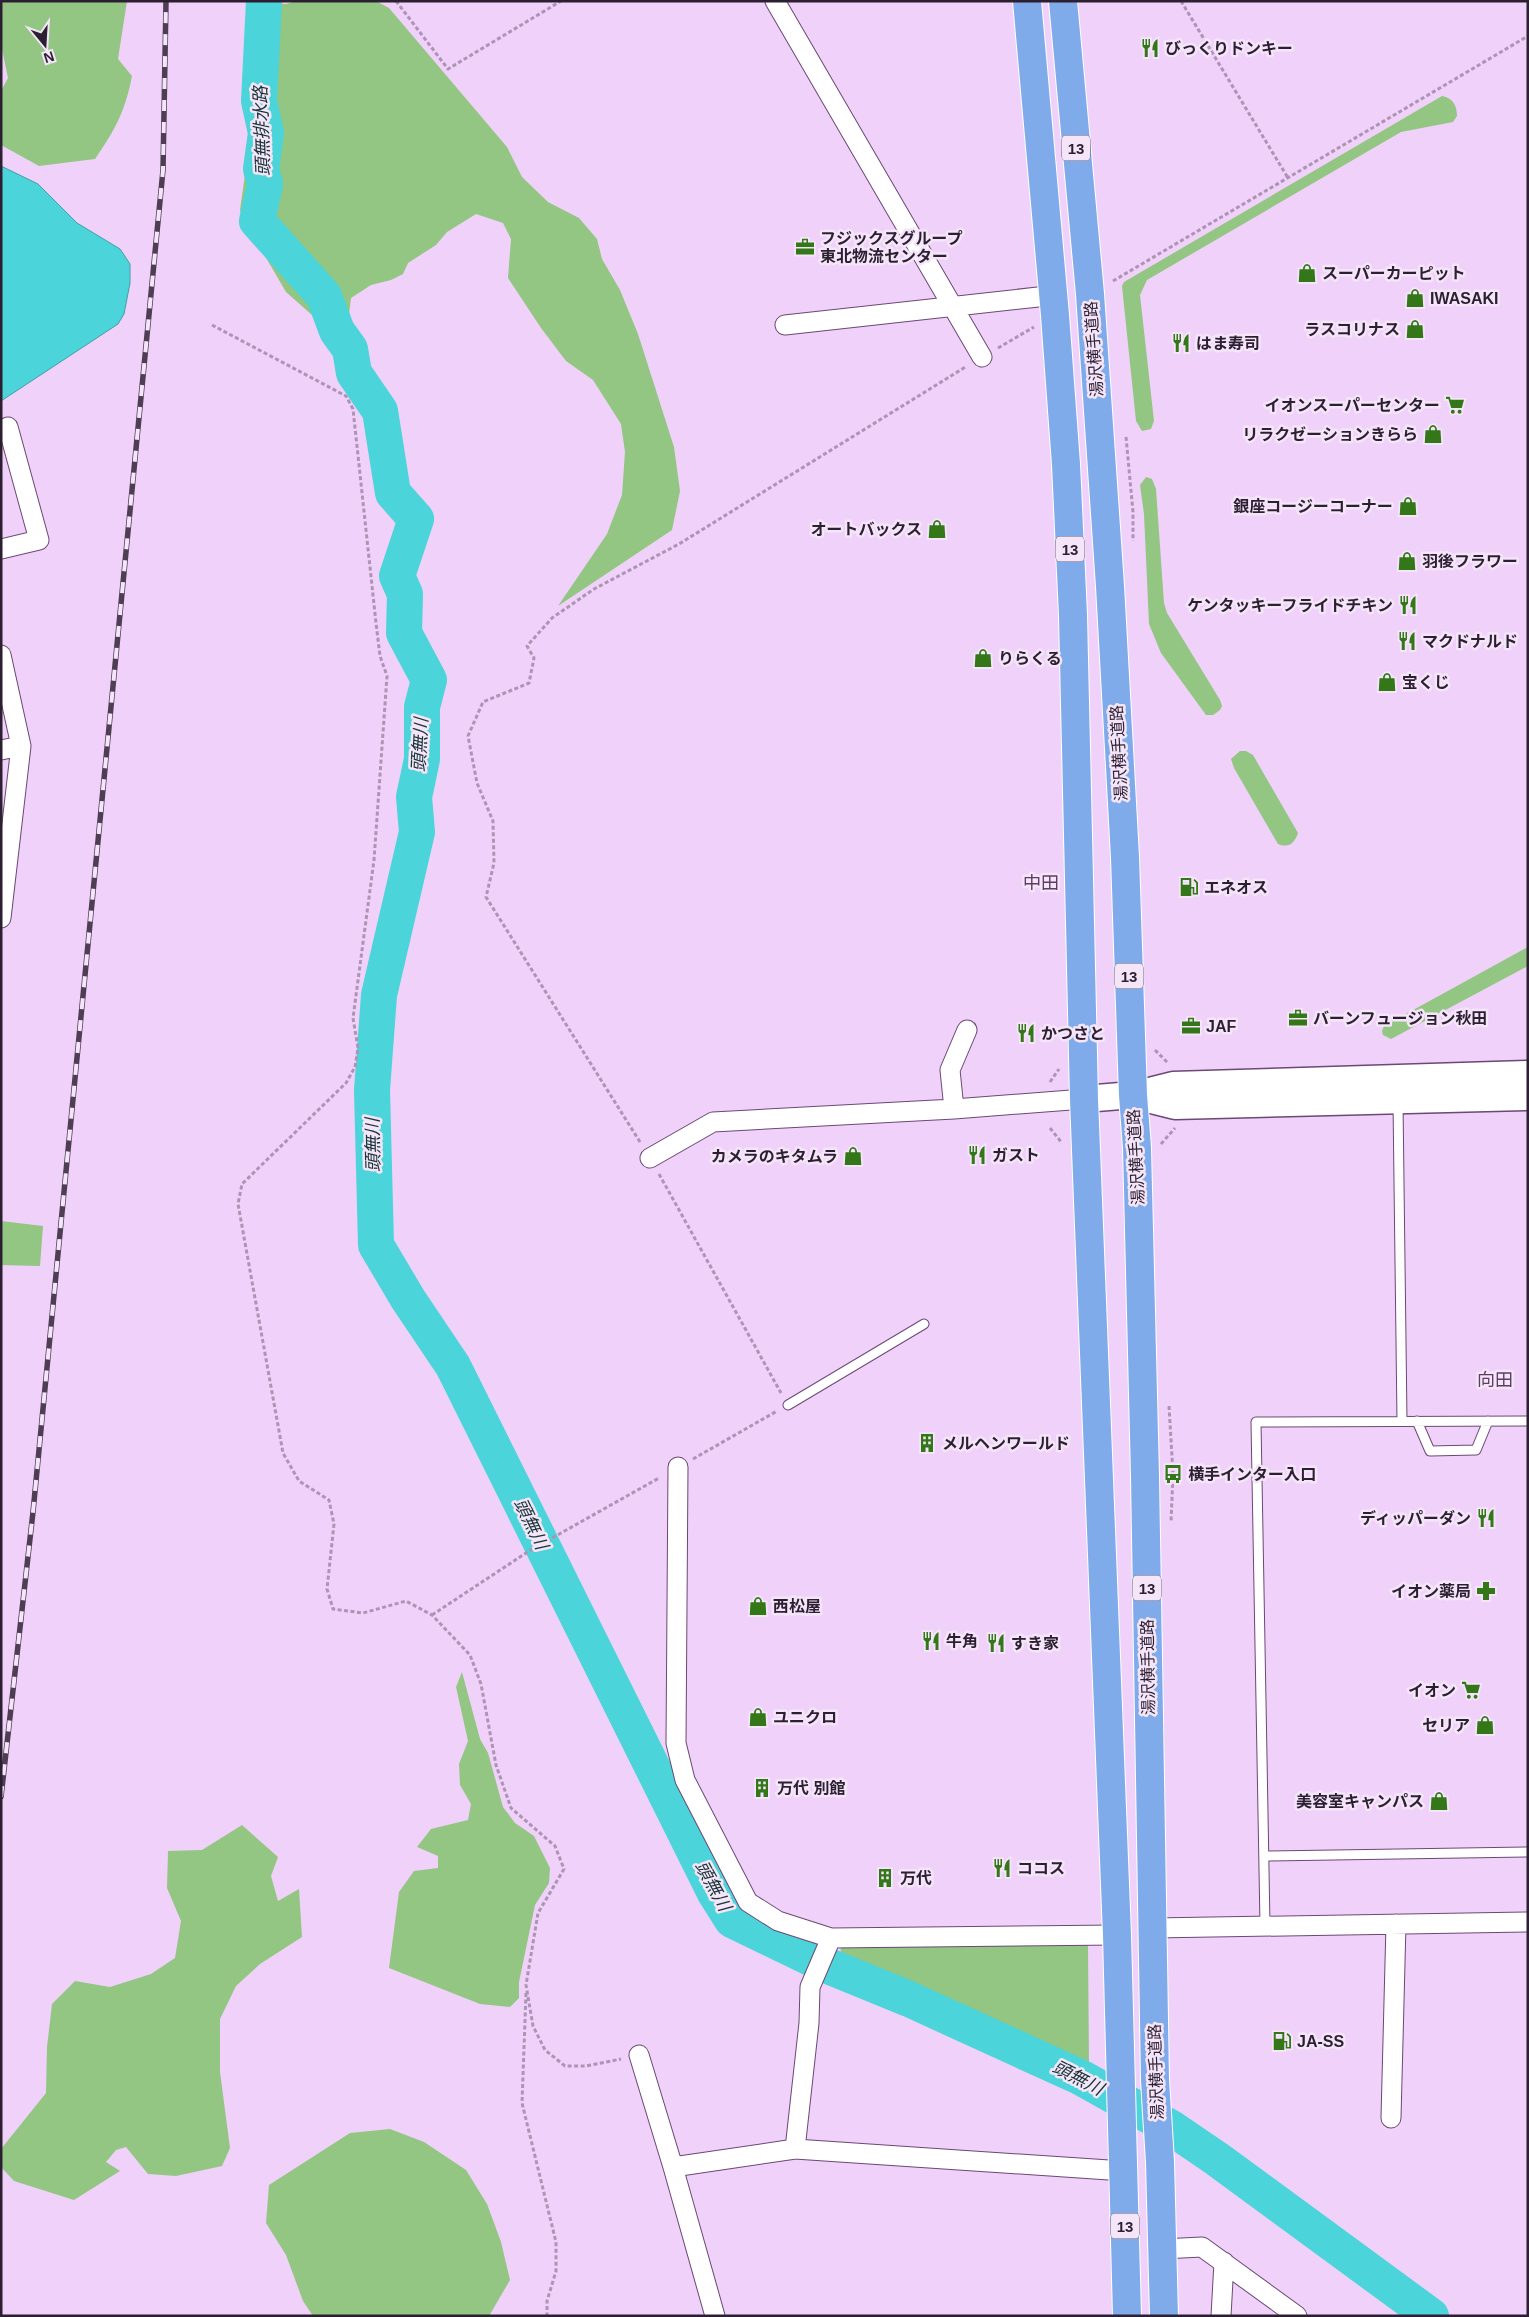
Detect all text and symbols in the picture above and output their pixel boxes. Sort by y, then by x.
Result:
north arrow [20,20,70,70]
restaurant icon: びっくりドンキー [1139,37,1161,59]
place label: びっくりドンキー [1165,40,1293,57]
text: N [42,48,56,67]
water label: 頭無排水路 [250,84,274,176]
road number: 13 [1062,136,1090,160]
place label: フジックスグループ 東北物流センター [820,229,963,265]
office icon: フジックスグループ 東北物流センター [794,236,816,258]
shop icon: スーパーカーピット [1296,262,1318,284]
place label: スーパーカーピット [1322,265,1466,282]
shop icon: IWASAKI [1404,287,1426,309]
place label: IWASAKI [1430,290,1498,307]
street label: 湯沢横手道路 [1082,301,1106,397]
shop icon: ラスコリナス [1404,318,1426,340]
place label: ラスコリナス [1304,321,1400,338]
restaurant icon: はま寿司 [1170,332,1192,354]
place label: はま寿司 [1196,335,1260,352]
supermarket icon: イオンスーパーセンター [1444,394,1466,416]
place label: イオンスーパーセンター [1264,397,1440,414]
shop icon: リラクゼーションきらら [1422,423,1444,445]
place label: リラクゼーションきらら [1242,426,1418,443]
shop icon: 銀座コージーコーナー [1397,495,1419,517]
place label: 銀座コージーコーナー [1233,498,1393,515]
shop icon: オートバックス [926,518,948,540]
place label: オートバックス [810,521,922,538]
road number: 13 [1056,536,1084,562]
shop icon: 羽後フラワー [1396,550,1418,572]
place label: 羽後フラワー [1422,553,1518,570]
restaurant icon: ケンタッキーフライドチキン [1397,594,1419,616]
place label: ケンタッキーフライドチキン [1187,597,1393,614]
restaurant icon: マクドナルド [1396,630,1418,652]
place label: マクドナルド [1422,633,1518,650]
shop icon: りらくる [972,647,994,669]
place label: りらくる [998,650,1062,667]
shop icon: 宝くじ [1376,671,1398,693]
place label: 宝くじ [1402,674,1450,691]
street label: 湯沢横手道路 [1108,705,1130,801]
water label: 頭無川 [409,716,432,772]
district label: 中田 [1023,873,1059,893]
fuel station icon: エネオス [1178,876,1200,898]
place label: エネオス [1204,879,1268,896]
road number: 13 [1115,964,1143,988]
office icon: バーンフュージョン秋田 [1287,1007,1309,1029]
place label: バーンフュージョン秋田 [1313,1010,1487,1027]
office icon: JAF [1180,1015,1202,1037]
place label: JAF [1206,1018,1236,1035]
restaurant icon: かつさと [1015,1022,1037,1044]
place label: かつさと [1041,1025,1105,1042]
street label: 湯沢横手道路 [1125,1109,1147,1205]
water label: 頭無川 [362,1116,383,1172]
restaurant icon: ガスト [966,1144,988,1166]
shop icon: カメラのキタムラ [842,1145,864,1167]
place label: ガスト [992,1147,1040,1164]
place label: カメラのキタムラ [711,1148,838,1165]
district label: 向田 [1477,1370,1513,1390]
building icon: メルヘンワールド [916,1432,938,1454]
place label: メルヘンワールド [942,1435,1070,1452]
bus stop icon: 横手インター入口 [1162,1463,1184,1485]
place label: 横手インター入口 [1188,1465,1316,1483]
water label: 頭無川 [510,1495,553,1554]
restaurant icon: ディッパーダン [1475,1507,1497,1529]
place label: ディッパーダン [1360,1510,1471,1527]
road number: 13 [1133,1576,1161,1600]
pharmacy icon: イオン薬局 [1475,1580,1497,1602]
place label: イオン薬局 [1391,1583,1471,1600]
shop icon: 西松屋 [747,1595,769,1617]
place label: 西松屋 [773,1598,821,1615]
street label: 湯沢横手道路 [1139,1619,1157,1715]
restaurant icon: 牛角 [920,1630,942,1652]
restaurant icon: すき家 [985,1632,1007,1654]
place label: 牛角 [946,1633,978,1650]
place label: すき家 [1011,1635,1059,1652]
supermarket icon: イオン [1460,1679,1482,1701]
place label: イオン [1408,1682,1456,1699]
shop icon: ユニクロ [747,1706,769,1728]
place label: ユニクロ [773,1709,837,1726]
shop icon: セリア [1474,1714,1496,1736]
place label: セリア [1422,1717,1470,1734]
building icon: 万代 別館 [751,1777,773,1799]
place label: 万代 別館 [777,1779,845,1797]
shop icon: 美容室キャンパス [1428,1790,1450,1812]
place label: 美容室キャンパス [1296,1793,1424,1810]
restaurant icon: ココス [991,1857,1013,1879]
water label: 頭無川 [691,1858,736,1916]
place label: ココス [1017,1860,1065,1877]
building icon: 万代 [874,1867,896,1889]
place label: 万代 [900,1869,932,1887]
street label: 湯沢横手道路 [1146,2024,1166,2120]
fuel station icon: JA-SS [1271,2030,1293,2052]
place label: JA-SS [1297,2033,1344,2050]
water label: 頭無川 [1049,2057,1108,2100]
road number: 13 [1111,2214,1139,2238]

